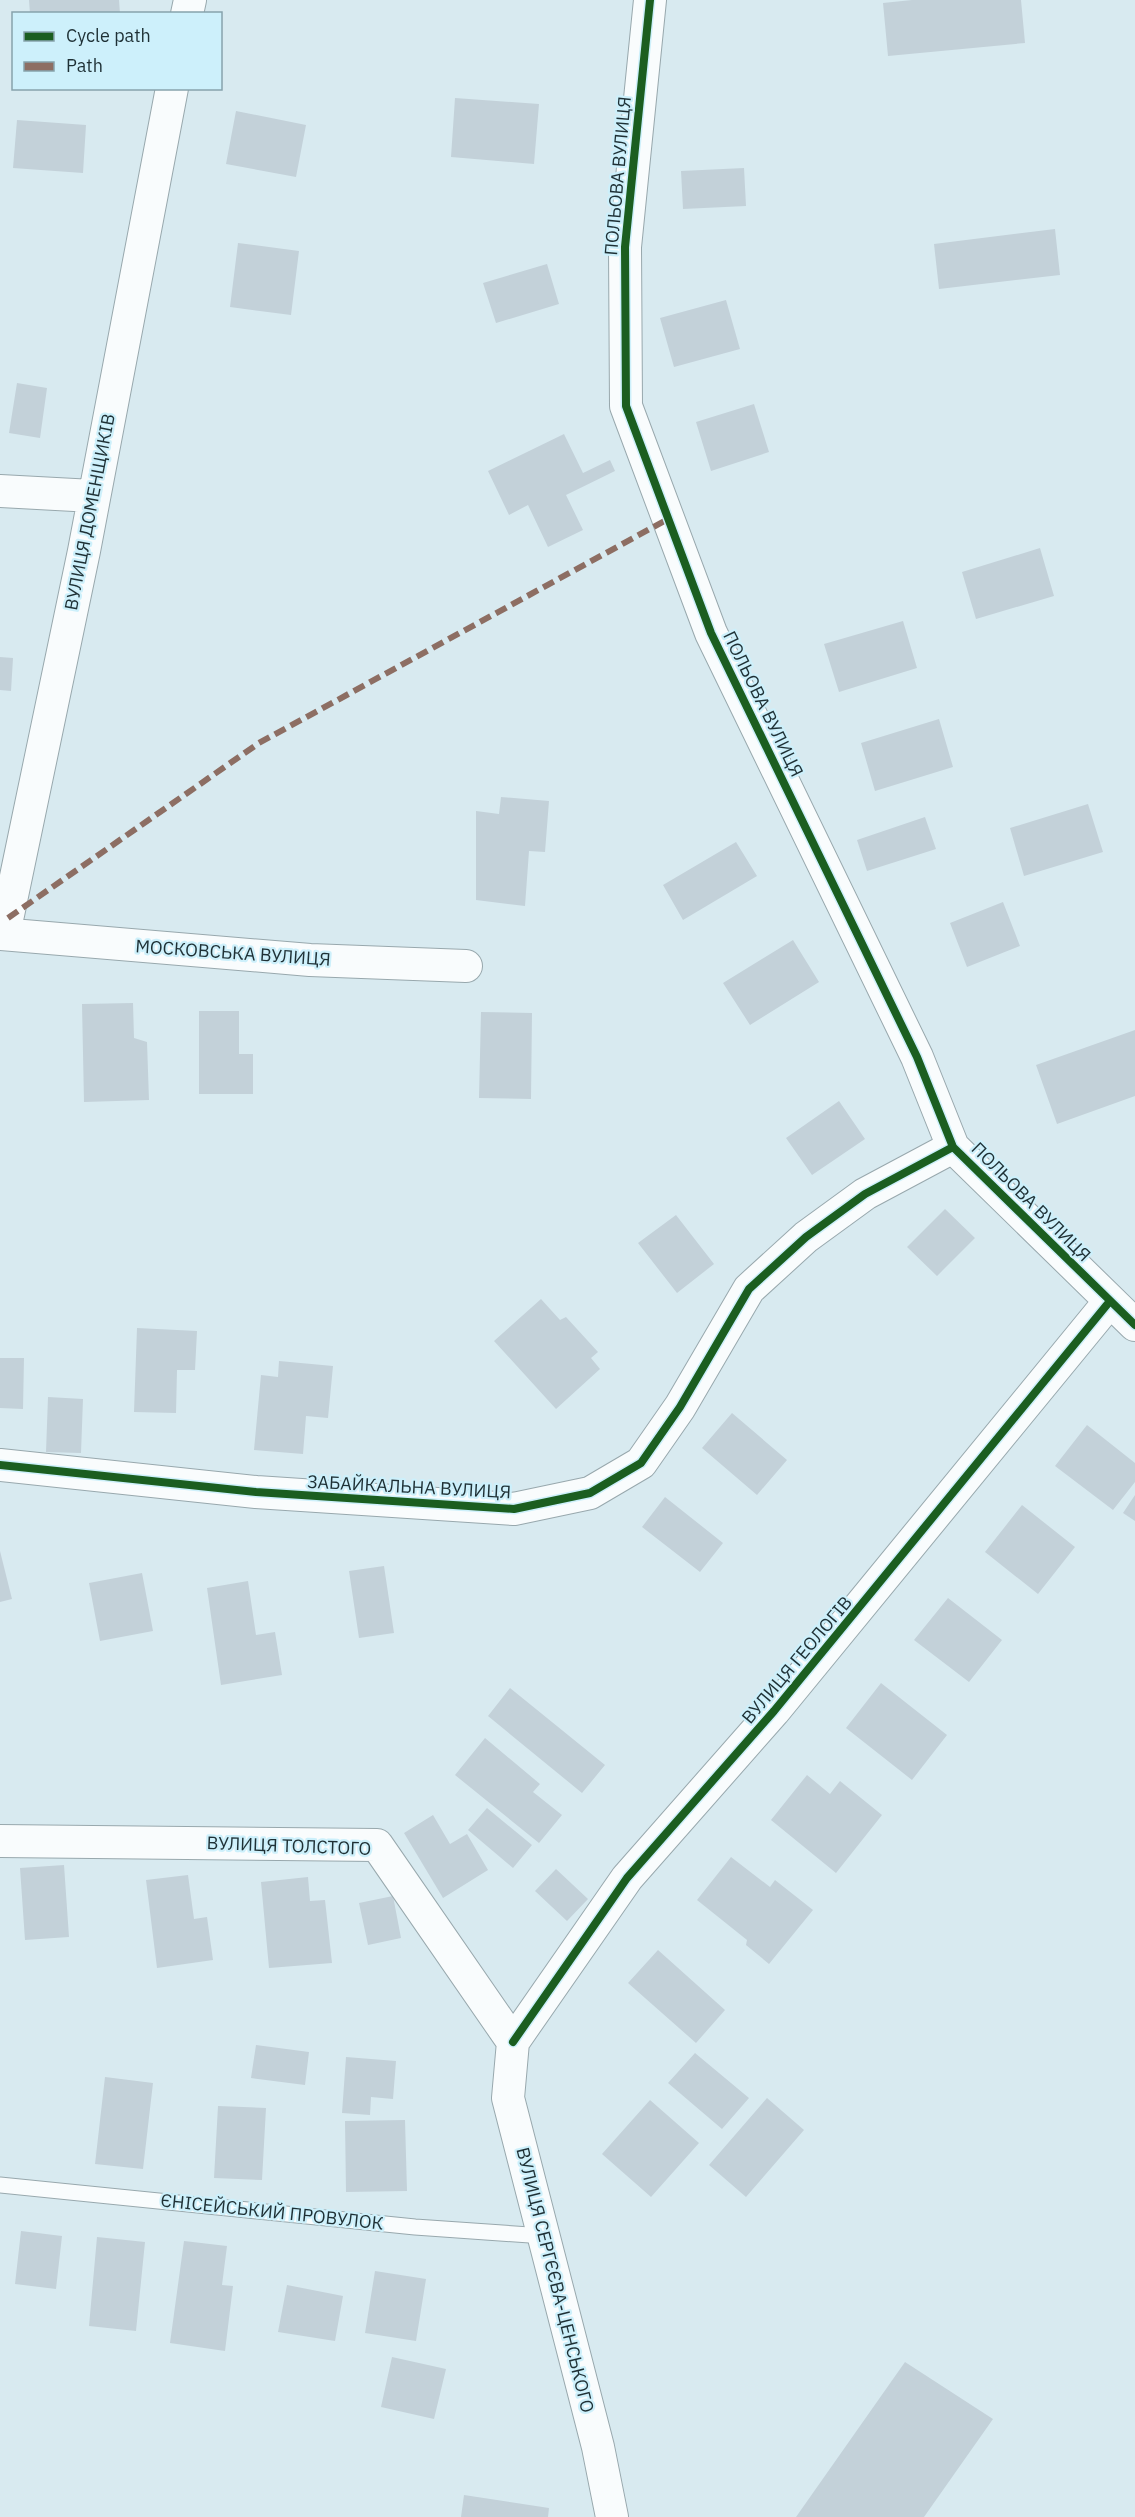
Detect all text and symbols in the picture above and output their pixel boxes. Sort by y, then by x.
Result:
legend [12,12,222,90]
text: Cycle path [66,24,151,47]
text: Path [66,54,103,77]
street label: ПОЛЬОВА ВУЛИЦЯ [599,95,636,256]
street label: ВУЛИЦЯ ДОМЕНЩИКІВ [59,412,120,612]
street label: ПОЛЬОВА ВУЛИЦЯ [718,627,809,781]
street label: МОСКОВСЬКА ВУЛИЦЯ [135,934,331,971]
street label: ПОЛЬОВА ВУЛИЦЯ [967,1137,1096,1266]
street label: ЗАБАЙКАЛЬНА ВУЛИЦЯ [306,1470,512,1503]
street label: ВУЛИЦЯ ГЕОЛОГІВ [736,1591,857,1728]
street label: ВУЛИЦЯ ТОЛСТОГО [206,1831,372,1860]
street label: ВУЛИЦЯ СЕРГЄЄВА-ЦЕНСЬКОГО [511,2145,600,2415]
street label: ЄНІСЕЙСЬКИЙ ПРОВУЛОК [159,2188,385,2235]

